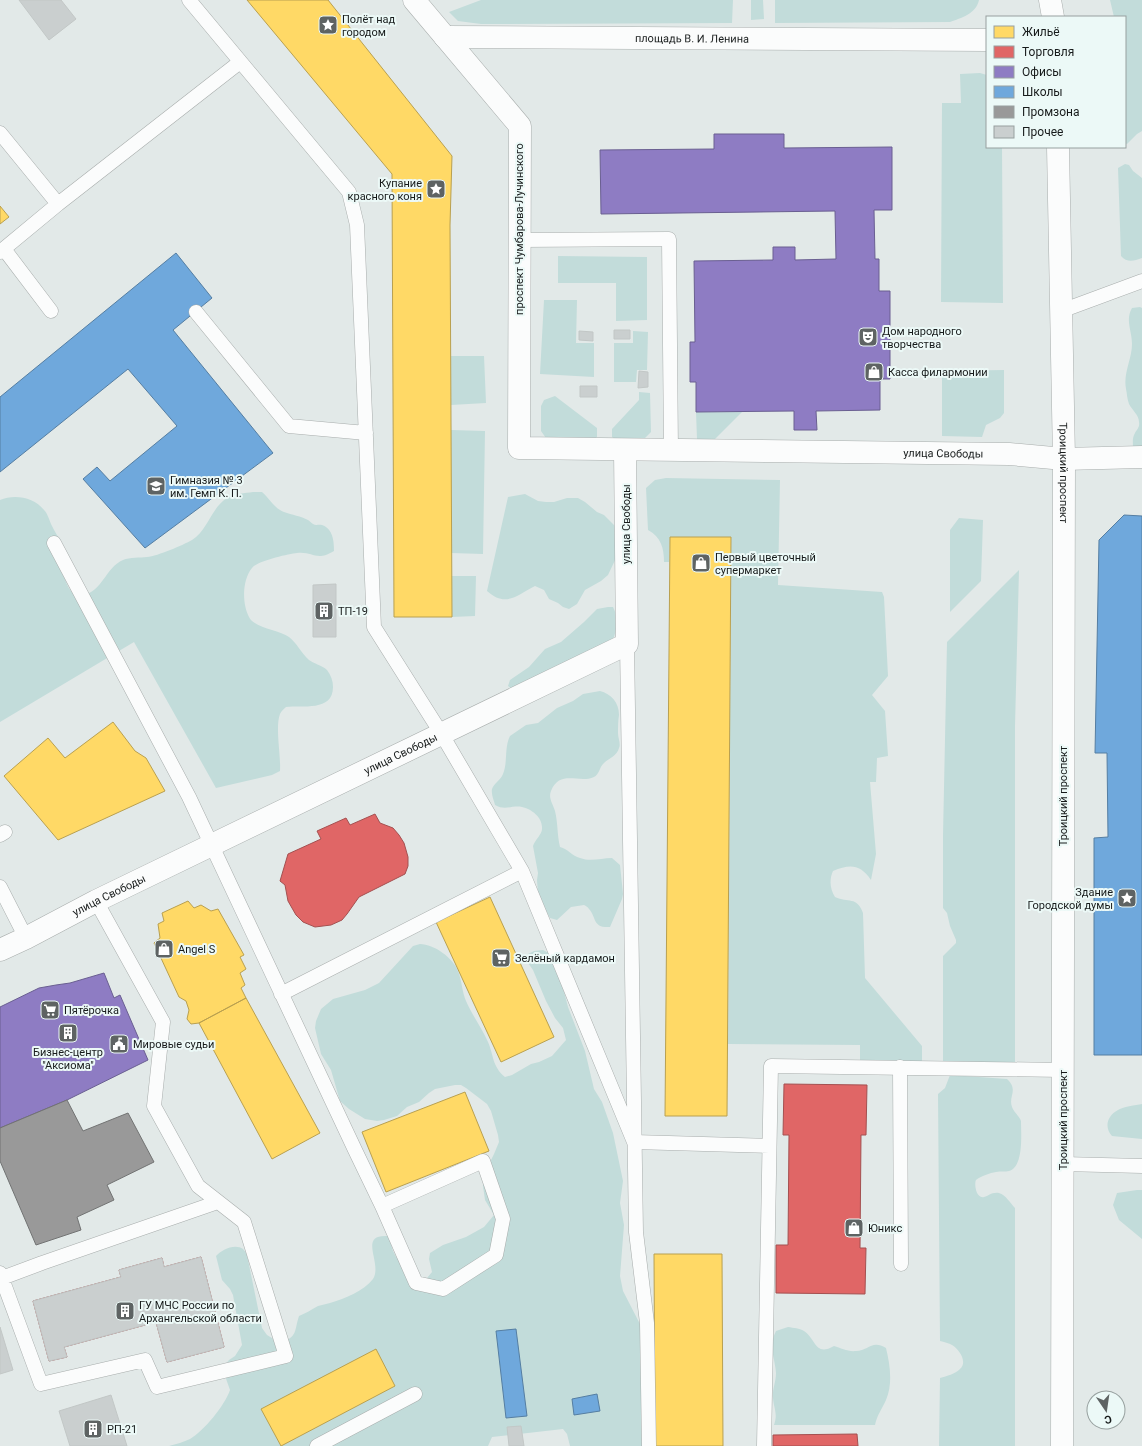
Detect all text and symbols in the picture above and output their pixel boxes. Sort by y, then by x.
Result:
place label: Полёт над городом [342,13,396,39]
place icon: Полёт над городом [317,14,339,36]
legend [986,16,1126,148]
text: Жильё [1022,25,1060,39]
street label: площадь В. И. Ленина [635,32,749,46]
text: Торговля [1022,45,1074,59]
text: Офисы [1022,65,1062,79]
text: Школы [1022,85,1063,99]
text: Промзона [1022,105,1079,119]
text: Прочее [1022,125,1063,139]
street label: проспект Чумбарова-Лучинского [513,143,526,315]
place label: Купание красного коня [348,177,422,203]
place icon: Купание красного коня [425,178,447,200]
place label: Дом народного творчества [882,325,962,351]
theatre icon: Дом народного творчества [857,326,879,348]
shop icon: Касса филармонии [863,361,885,383]
place label: Касса филармонии [888,366,988,379]
street label: Троицкий проспект [1056,422,1070,524]
street label: улица Свободы [903,447,983,461]
place label: Гимназия № 3 им. Гемп К. П. [170,474,243,500]
school or university icon: Гимназия № 3 им. Гемп К. П. [145,475,167,497]
street label: улица Свободы [620,484,633,564]
place label: Первый цветочный супермаркет [715,551,816,577]
shop icon: Первый цветочный супермаркет [690,552,712,574]
building icon: ТП-19 [313,600,335,622]
place label: ТП-19 [338,605,368,618]
street label: улица Свободы [362,731,439,777]
street label: Троицкий проспект [1057,745,1070,846]
street label: улица Свободы [70,872,148,919]
place label: Здание Городской думы [1027,886,1113,912]
place icon: Здание Городской думы [1116,887,1138,909]
shop icon: Angel S [153,938,175,960]
place label: Angel S [178,943,216,956]
supermarket icon: Зелёный кардамон [490,947,512,969]
place label: Зелёный кардамон [515,952,615,965]
supermarket icon: Пятёрочка [39,999,61,1021]
place label: Пятёрочка [64,1004,119,1017]
building icon: Бизнес-центр "Аксиома" [57,1022,79,1044]
public building icon: Мировые судьи [108,1033,130,1055]
place label: Мировые судьи [133,1038,214,1051]
place label: Бизнес-центр "Аксиома" [33,1046,103,1072]
street label: Троицкий проспект [1057,1069,1070,1170]
shop icon: Юникс [843,1217,865,1239]
place label: Юникс [868,1222,902,1235]
place label: ГУ МЧС России по Архангельской области [139,1299,262,1325]
building icon: ГУ МЧС России по Архангельской области [114,1300,136,1322]
north arrow [1086,1390,1126,1430]
text: С [1103,1412,1113,1426]
building icon: РП-21 [82,1418,104,1440]
place label: РП-21 [107,1423,137,1436]

